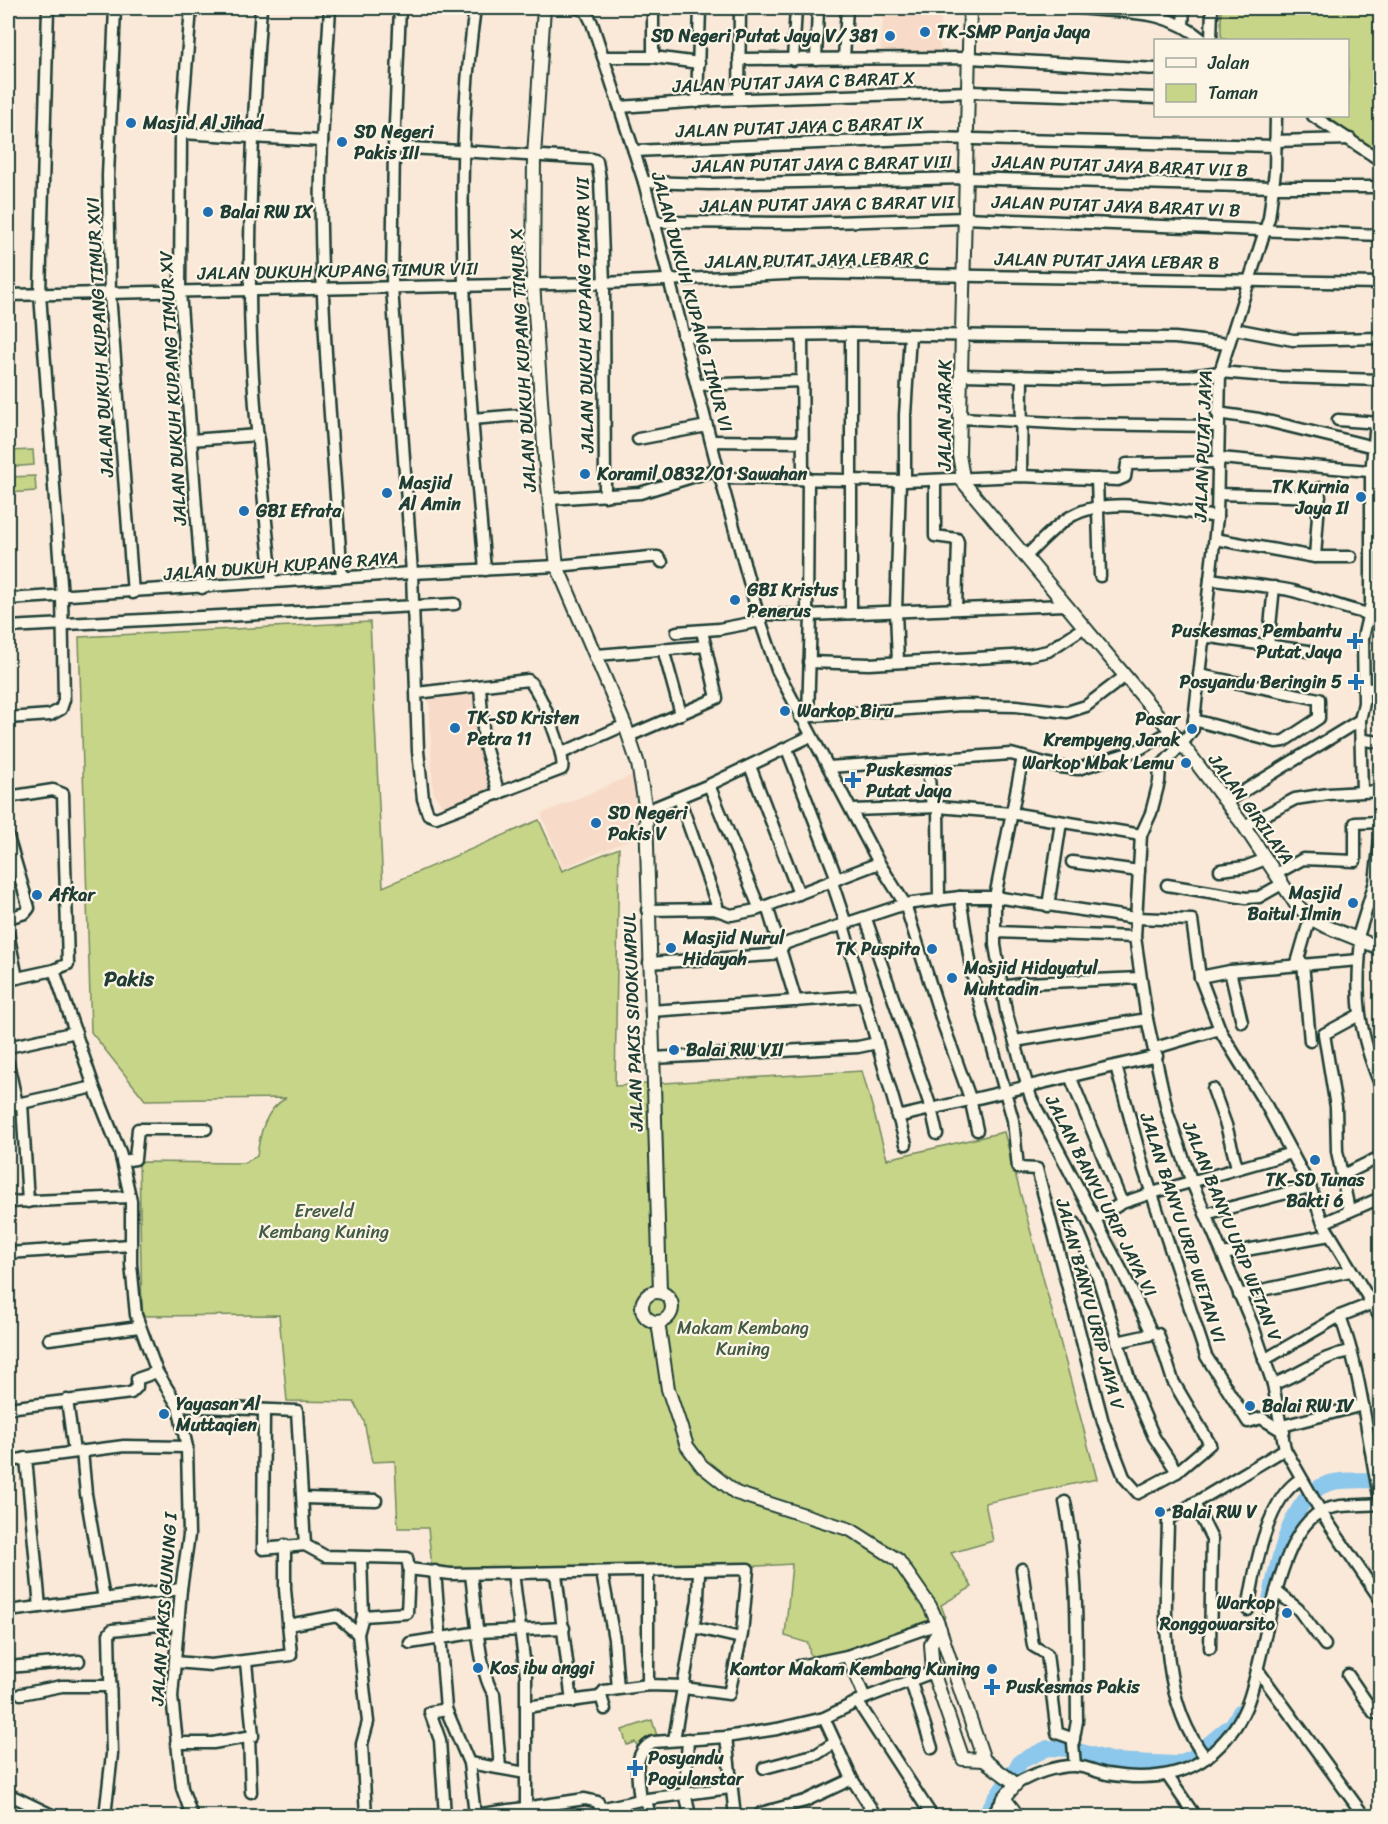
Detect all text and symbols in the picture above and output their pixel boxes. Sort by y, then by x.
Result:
place label: TK-SMP Panja Jaya [937,16,1090,48]
place label: SD Negeri Putat Jaya V/ 381 [650,20,878,52]
marker: TK-SMP Panja Jaya [918,25,932,39]
marker: SD Negeri Putat Jaya V/ 381 [883,29,897,43]
legend [1154,39,1349,117]
text: Jalan [1207,47,1250,79]
street label: JALAN PUTAT JAYA C BARAT X [671,62,916,102]
text: Taman [1208,77,1258,109]
place label: Masjid Al Jihad [142,107,264,139]
street label: JALAN PUTAT JAYA C BARAT IX [674,107,925,147]
marker: Masjid Al Jihad [124,116,138,130]
place label: SD Negeri Pakis III [353,116,434,169]
marker: SD Negeri Pakis III [335,135,349,149]
street label: JALAN PUTAT JAYA C BARAT VIII [691,146,953,182]
street label: JALAN PUTAT JAYA BARAT VII B [991,146,1248,186]
street label: JALAN DUKUH KUPANG TIMUR VI [642,167,742,436]
street label: JALAN DUKUH KUPANG TIMUR VII [567,175,603,454]
street label: JALAN PUTAT JAYA C BARAT VII [699,186,956,222]
street label: JALAN PUTAT JAYA BARAT VI B [990,186,1241,226]
street label: JALAN DUKUH KUPANG TIMUR XVI [77,196,123,479]
place label: Balai RW IX [220,196,313,228]
marker: Balai RW IX [201,205,215,219]
street label: JALAN DUKUH KUPANG TIMUR X [500,227,546,494]
street label: JALAN PUTAT JAYA LEBAR C [704,242,929,278]
street label: JALAN PUTAT JAYA LEBAR B [993,243,1220,279]
street label: JALAN DUKUH KUPANG TIMUR XV [150,249,196,527]
street label: JALAN DUKUH KUPANG TIMUR VIII [196,253,479,289]
street label: JALAN JARAK [929,359,961,472]
street label: JALAN PUTAT JAYA [1184,370,1222,523]
place label: Koramil 0832/01 Sawahan [596,458,808,490]
place label: Masjid Al Amin [398,467,461,520]
marker: Koramil 0832/01 Sawahan [578,467,592,481]
place label: TK Kurnia Jaya II [1272,471,1350,524]
marker: Masjid Al Amin [380,486,394,500]
marker: TK Kurnia Jaya II [1354,490,1368,504]
place label: GBI Efrata [255,495,342,527]
marker: GBI Efrata [237,504,251,518]
street label: JALAN DUKUH KUPANG RAYA [162,542,399,590]
place label: GBI Kristus Penerus [746,574,839,627]
marker: GBI Kristus Penerus [728,593,742,607]
place label: Puskesmas Pembantu Putat Jaya [1172,615,1342,668]
marker: Puskesmas Pembantu Putat Jaya [1346,632,1364,650]
place label: Posyandu Beringin 5 [1180,666,1342,698]
marker: Posyandu Beringin 5 [1347,673,1365,691]
place label: Warkop Biru [797,695,894,727]
place label: TK-SD Kristen Petra 11 [467,702,579,755]
place label: Pasar Krempyeng Jarak [1043,703,1182,756]
marker: Warkop Biru [778,704,792,718]
marker: TK-SD Kristen Petra 11 [448,721,462,735]
marker: Pasar Krempyeng Jarak [1185,722,1199,736]
street label: JALAN GIRILAYA [1199,746,1302,871]
place label: Warkop Mbak Lemu [1022,747,1174,779]
place label: Puskesmas Putat Jaya [866,754,953,807]
marker: Warkop Mbak Lemu [1179,756,1193,770]
marker: Puskesmas Putat Jaya [844,771,862,789]
place label: SD Negeri Pakis V [607,797,688,850]
marker: SD Negeri Pakis V [589,816,603,830]
place label: Masjid Baitul Ilmin [1248,877,1343,930]
place label: Afkar [48,879,96,911]
marker: Afkar [30,888,44,902]
marker: Masjid Baitul Ilmin [1346,896,1360,910]
street label: JALAN PAKIS SIDOKUMPUL [613,912,653,1133]
place label: Masjid Nurul Hidayah [682,922,785,975]
place label: TK Puspita [835,933,921,965]
marker: Masjid Nurul Hidayah [664,941,678,955]
marker: TK Puspita [925,942,939,956]
place label: Masjid Hidayatul Muhtadin [963,952,1099,1005]
district label: Pakis [104,960,154,998]
marker: Masjid Hidayatul Muhtadin [945,971,959,985]
place label: Balai RW VII [686,1034,784,1066]
marker: Balai RW VII [667,1043,681,1057]
street label: JALAN BANYU URIP JAYA VI [1036,1088,1166,1303]
street label: JALAN BANYU URIP WETAN VI [1135,1110,1231,1346]
street label: JALAN BANYU URIP WETAN V [1178,1118,1286,1344]
marker: TK-SD Tunas Bakti 6 [1308,1153,1322,1167]
place label: TK-SD Tunas Bakti 6 [1266,1164,1365,1217]
street label: JALAN BANYU URIP JAYA V [1046,1194,1134,1415]
park label: Ereveld Kembang Kuning [259,1195,389,1248]
park label: Makam Kembang Kuning [677,1312,809,1365]
place label: Yayasan Al Muttaqien [175,1388,261,1441]
place label: Balai RW IV [1262,1390,1355,1422]
marker: Balai RW IV [1243,1399,1257,1413]
marker: Yayasan Al Muttaqien [157,1407,171,1421]
place label: Balai RW V [1172,1496,1258,1528]
marker: Balai RW V [1153,1505,1167,1519]
street label: JALAN PAKIS GUNUNG I [141,1509,187,1708]
place label: Warkop Ronggowarsito [1159,1587,1276,1640]
marker: Warkop Ronggowarsito [1280,1606,1294,1620]
place label: Kos ibu anggi [489,1652,595,1684]
place label: Kantor Makam Kembang Kuning [729,1653,980,1685]
marker: Kos ibu anggi [471,1661,485,1675]
marker: Kantor Makam Kembang Kuning [985,1662,999,1676]
place label: Puskesmas Pakis [1006,1671,1140,1703]
marker: Puskesmas Pakis [983,1678,1001,1696]
place label: Posyandu Pagulanstar [648,1742,745,1795]
marker: Posyandu Pagulanstar [626,1759,644,1777]

